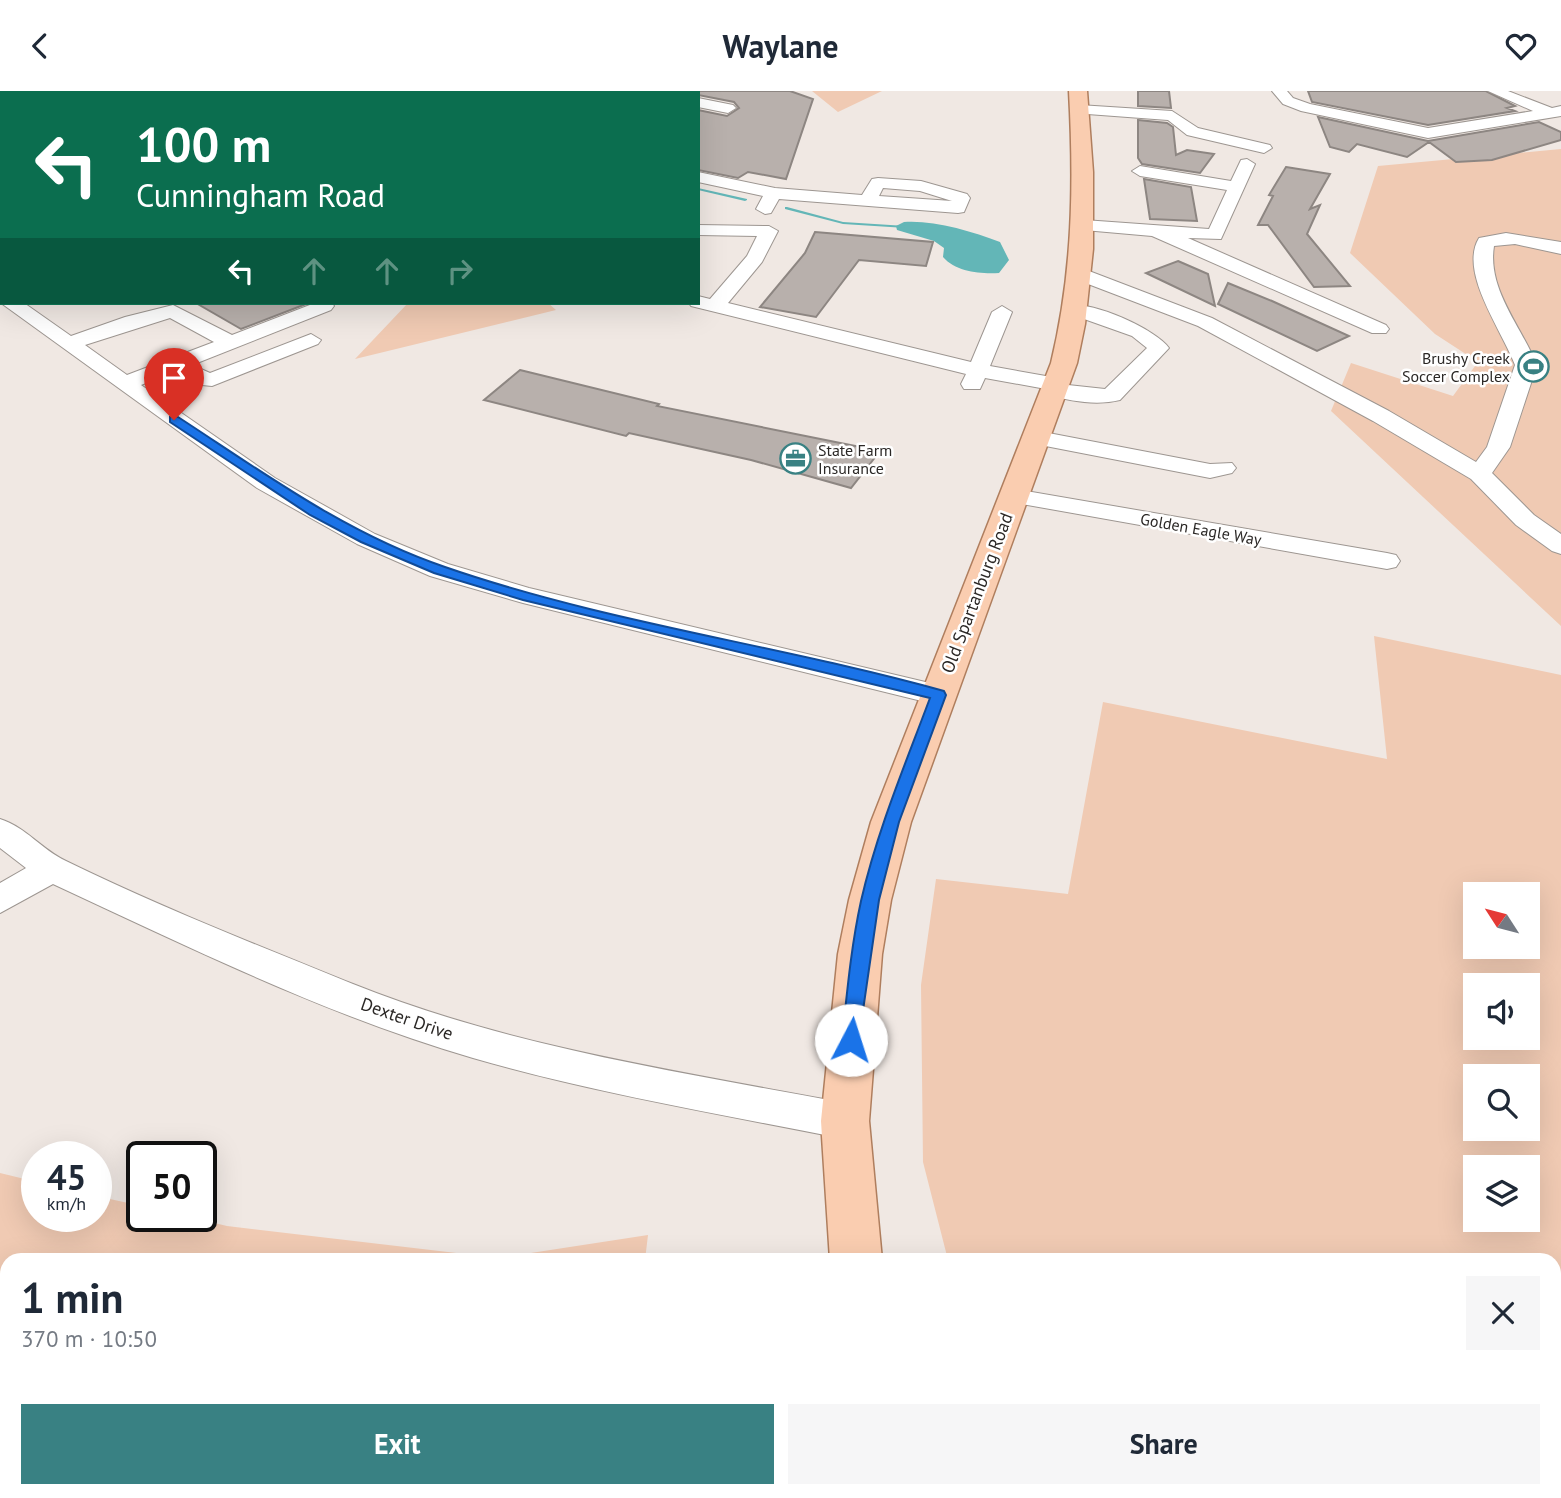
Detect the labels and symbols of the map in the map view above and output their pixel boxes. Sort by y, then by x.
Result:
pin [144,348,204,420]
place label: Brushy Creek Soccer Complex [1402,348,1510,386]
sports icon: Brushy Creek Soccer Complex [1516,350,1550,384]
place label: State Farm Insurance [818,440,892,478]
office icon: State Farm Insurance [778,442,812,476]
street label: Old Spartanburg Road [935,509,1018,676]
street label: Golden Eagle Way [1139,509,1264,550]
north arrow [1463,882,1540,959]
street label: Dexter Drive [358,992,456,1045]
position arrow [814,1003,888,1077]
speed limit sign: 50 [126,1141,217,1232]

